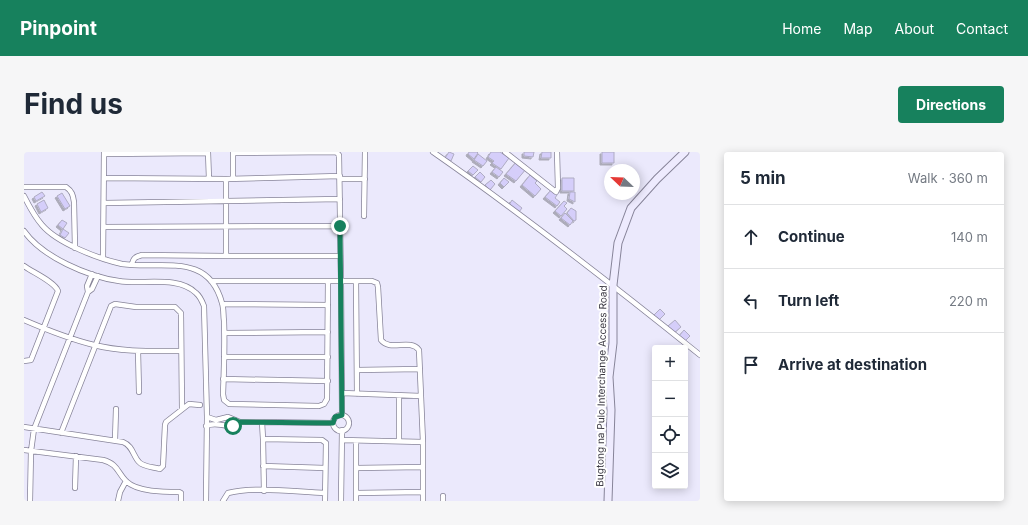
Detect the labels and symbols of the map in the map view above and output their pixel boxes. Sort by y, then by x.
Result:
north arrow [604,164,640,200]
route end [331,217,349,235]
street label: Bugtong na Pulo Interchange Access Road [593,285,609,487]
route start [224,417,242,435]

